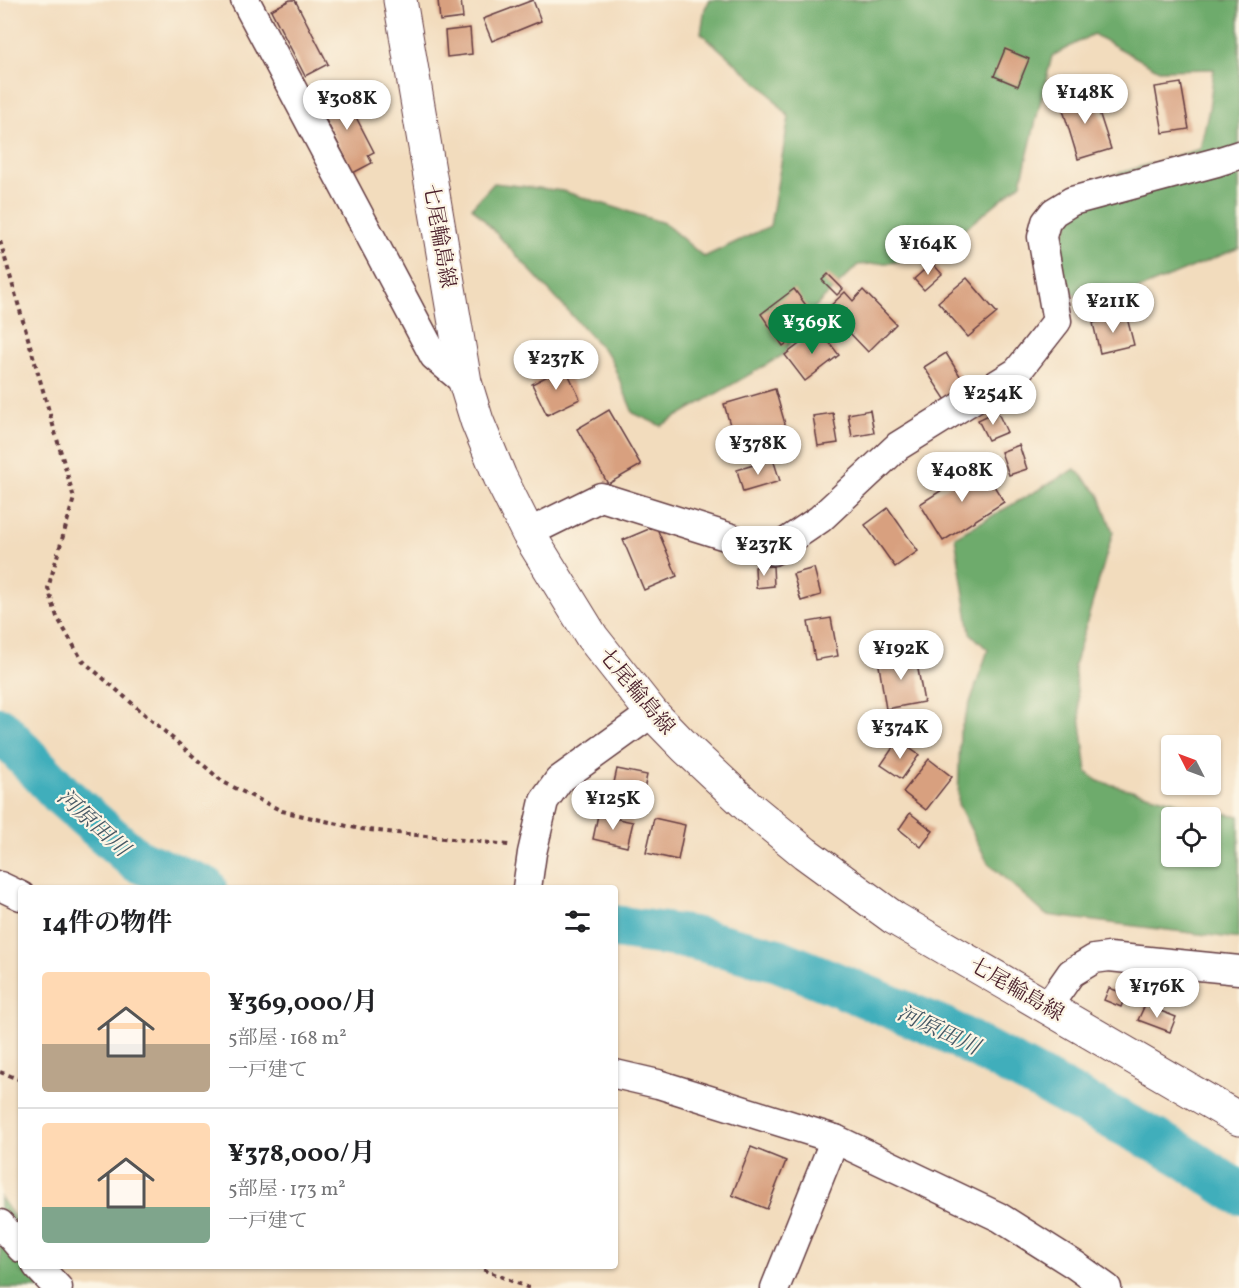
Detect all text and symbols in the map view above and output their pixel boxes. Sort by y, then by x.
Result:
pin: ¥148K [1043,74,1127,125]
text: ¥148K [1056,79,1114,107]
pin: ¥308K [305,80,389,131]
text: ¥308K [317,85,377,113]
street label: 七尾輪島線 [415,182,462,290]
pin: ¥164K [886,225,970,276]
text: ¥164K [899,230,957,258]
pin: ¥211K [1071,283,1155,334]
text: ¥211K [1086,288,1140,316]
pin: ¥369K [770,304,854,355]
text: ¥369K [782,309,842,337]
pin: ¥237K [514,340,598,391]
text: ¥237K [528,345,585,373]
pin: ¥254K [951,375,1035,426]
text: ¥254K [963,380,1023,408]
pin: ¥378K [716,425,800,476]
text: ¥378K [729,430,787,458]
pin: ¥408K [920,452,1004,503]
text: ¥408K [931,457,993,485]
pin: ¥237K [722,526,806,577]
text: ¥237K [736,531,793,559]
pin: ¥192K [859,630,943,681]
text: ¥192K [873,635,929,663]
street label: 七尾輪島線 [591,642,681,742]
pin: ¥374K [858,709,942,760]
text: ¥374K [871,714,929,742]
north arrow [1161,735,1221,795]
map controls [1161,735,1221,867]
pin: ¥125K [571,780,655,831]
water label: 河原田川 [49,783,137,866]
text: ¥125K [585,785,641,813]
button: locate [1161,807,1221,867]
icon: filters [561,905,594,938]
text: 14件の物件 [42,906,172,942]
street label: 七尾輪島線 [964,951,1069,1029]
pin: ¥176K [1115,968,1199,1019]
text: ¥176K [1129,973,1185,1001]
text: ¥369,000/月 [228,985,378,1021]
icon: home [90,996,162,1068]
water label: 河原田川 [892,999,986,1065]
text: 5部屋 · 168 m² [228,1025,347,1053]
text: 一戸建て [228,1057,308,1085]
text: ¥378,000/月 [228,1136,376,1172]
icon: home [90,1147,162,1219]
text: 5部屋 · 173 m² [228,1176,346,1204]
text: 一戸建て [228,1208,308,1236]

